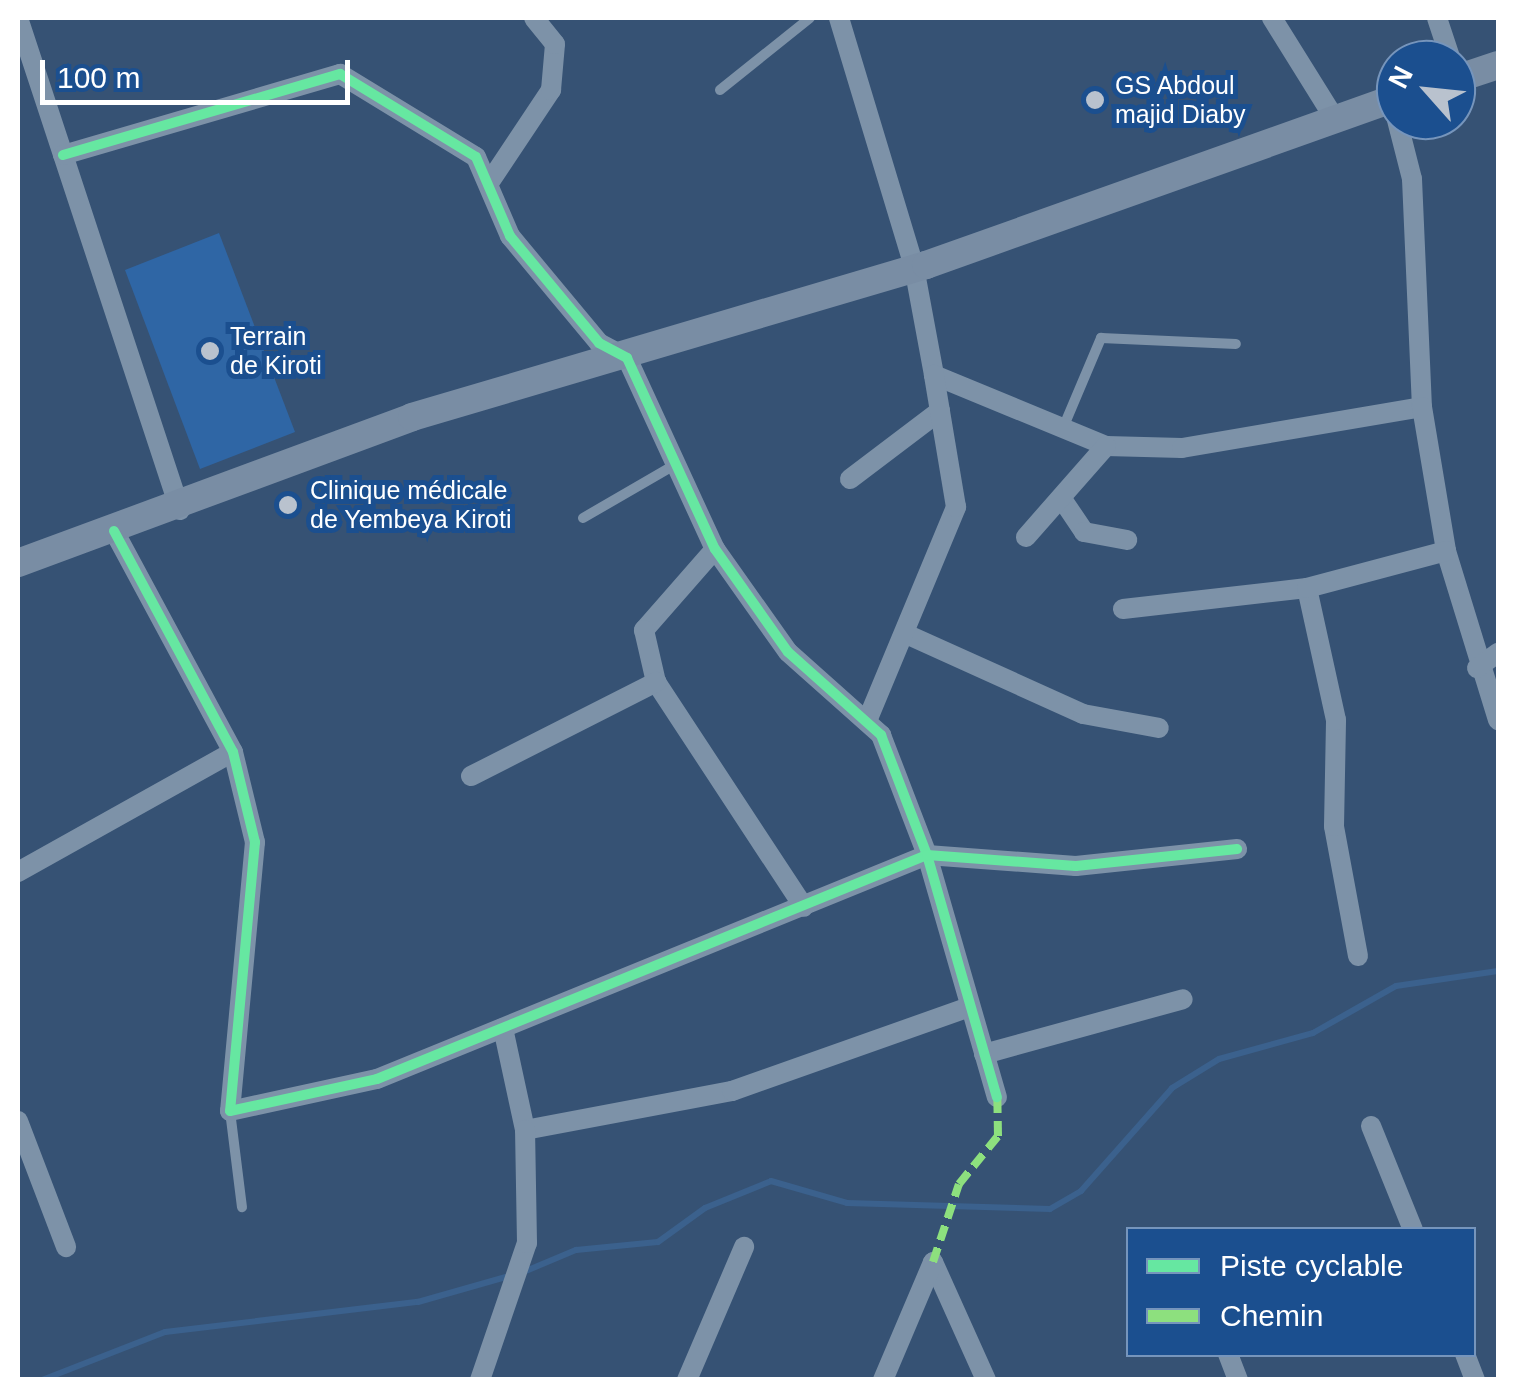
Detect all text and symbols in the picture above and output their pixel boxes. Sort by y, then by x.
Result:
scale bar [45,40,355,102]
north arrow [1376,40,1476,140]
text: 100 m [57,61,140,94]
text: N [1382,61,1419,93]
place label: GS Abdoul majid Diaby [1115,71,1246,130]
marker: GS Abdoul majid Diaby [1084,89,1106,111]
place label: Terrain de Kiroti [230,322,322,381]
marker: Terrain de Kiroti [199,340,221,362]
place label: Clinique médicale de Yembeya Kiroti [310,476,512,535]
marker: Clinique médicale de Yembeya Kiroti [275,492,301,518]
legend [1126,1227,1476,1357]
text: Piste cyclable [1220,1249,1403,1282]
text: Chemin [1220,1299,1323,1332]

